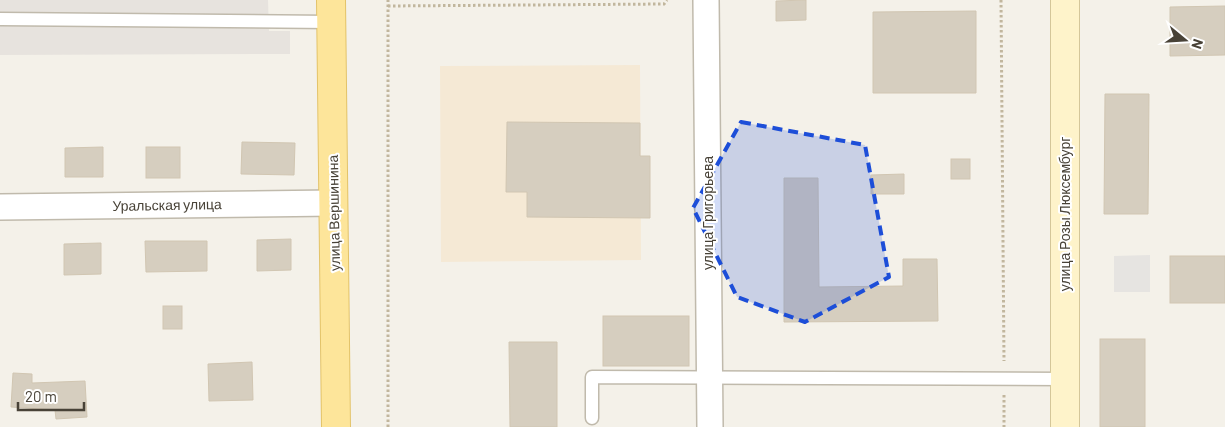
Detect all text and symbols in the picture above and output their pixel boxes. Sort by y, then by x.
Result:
north arrow [1160,15,1210,65]
text: N [1188,37,1207,51]
street label: улица Розы Люксембург [1056,137,1073,291]
street label: улица Вершинина [324,155,343,271]
street label: улица Григорьева [699,156,716,270]
street label: Уральская улица [112,195,222,214]
scale bar [18,380,84,412]
text: 20 m [25,387,57,405]

